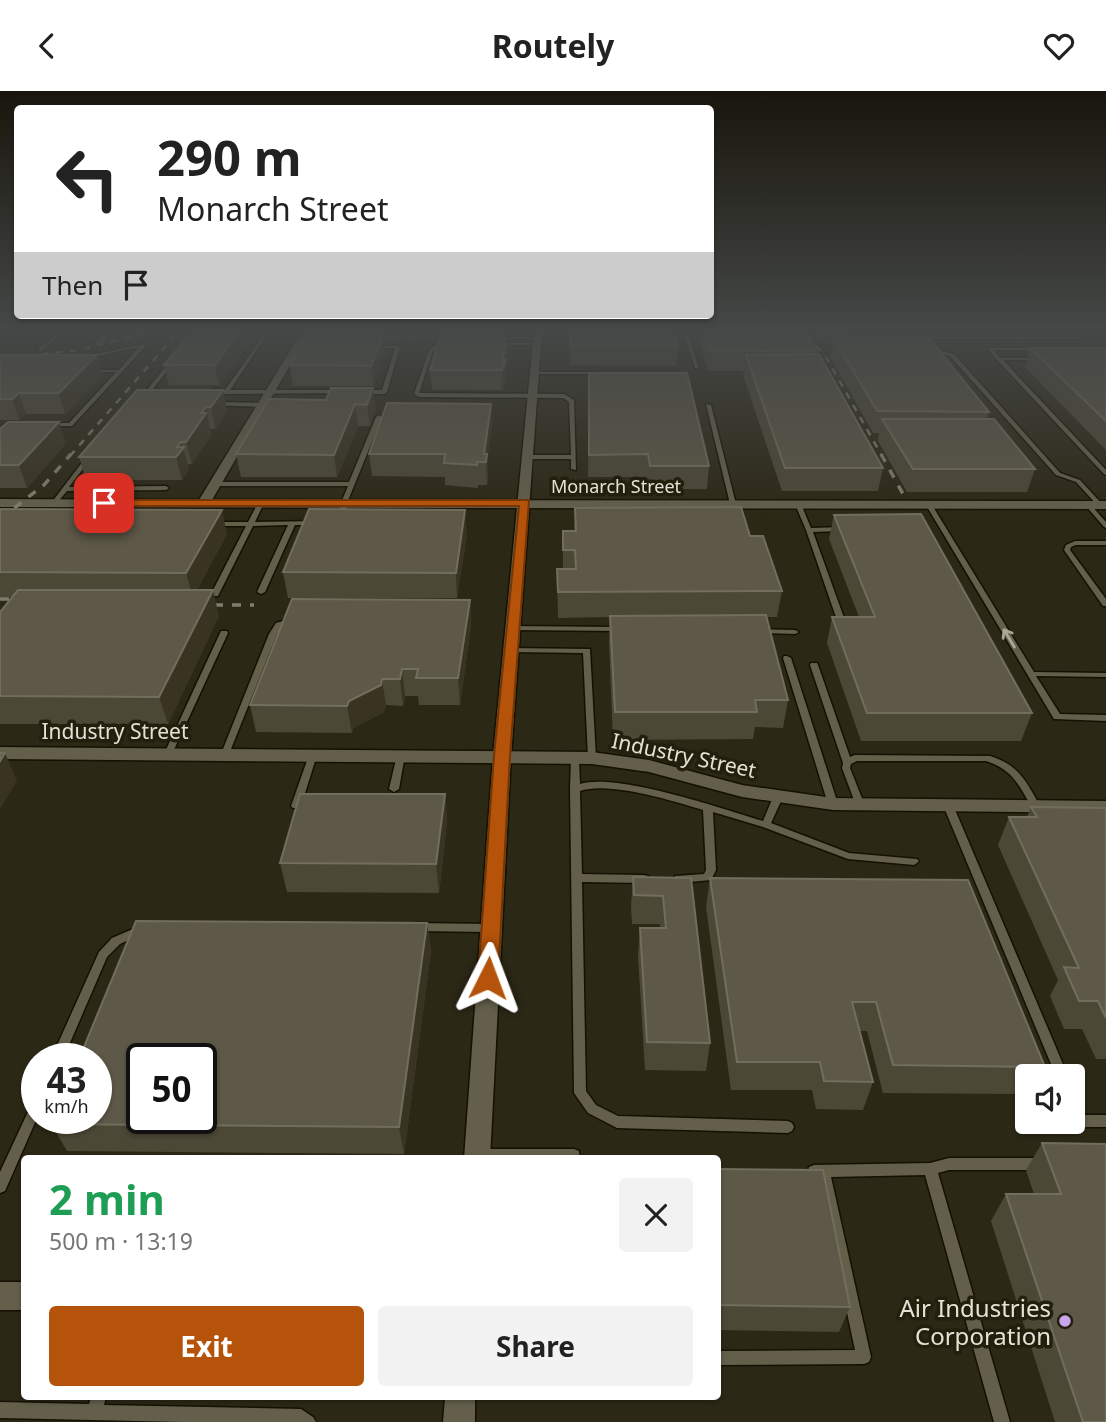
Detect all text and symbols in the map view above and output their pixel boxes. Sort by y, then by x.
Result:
text: Routely [492,24,614,67]
icon: back [28,27,66,65]
icon: heart [1040,27,1078,65]
text: 290 m [157,124,302,190]
icon: left [42,133,133,224]
text: Monarch Street [157,187,389,230]
icon: arrive [117,266,155,304]
text: Then [42,267,103,303]
pin [74,473,134,533]
street label: Monarch Street [551,474,682,498]
icon: arrive [85,484,123,522]
one-way arrow [1001,628,1015,648]
street label: Industry Street [41,717,189,745]
street label: Industry Street [609,726,759,784]
position arrow [451,941,525,1015]
speed limit sign: 50 [126,1043,217,1134]
text: 43 [46,1056,87,1103]
map controls [1015,1064,1085,1134]
button: sound [1015,1064,1085,1134]
text: km/h [44,1094,89,1118]
text: 2 min [49,1170,165,1227]
button: close [619,1178,693,1252]
text: 500 m · 13:19 [49,1225,193,1257]
place label: Air Industries Corporation [899,1291,1051,1352]
button: Exit [49,1306,364,1386]
button: Share [378,1306,693,1386]
marker: Air Industries Corporation [1057,1313,1073,1329]

